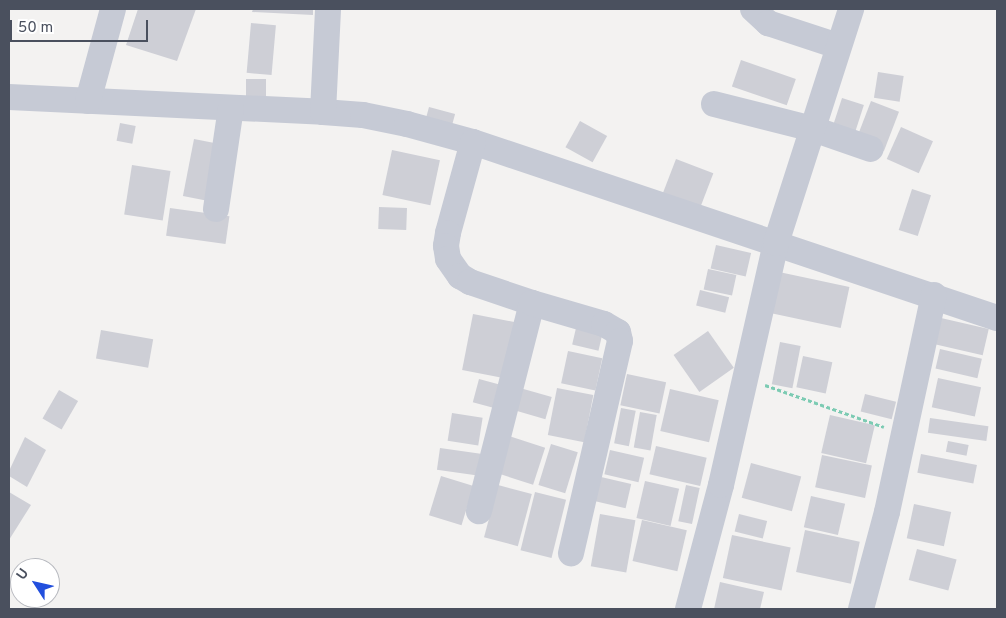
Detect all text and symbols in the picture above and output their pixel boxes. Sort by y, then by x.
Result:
scale bar [12,10,150,42]
text: 50 m [18,19,53,38]
north arrow [10,558,60,608]
text: U [13,566,33,584]

